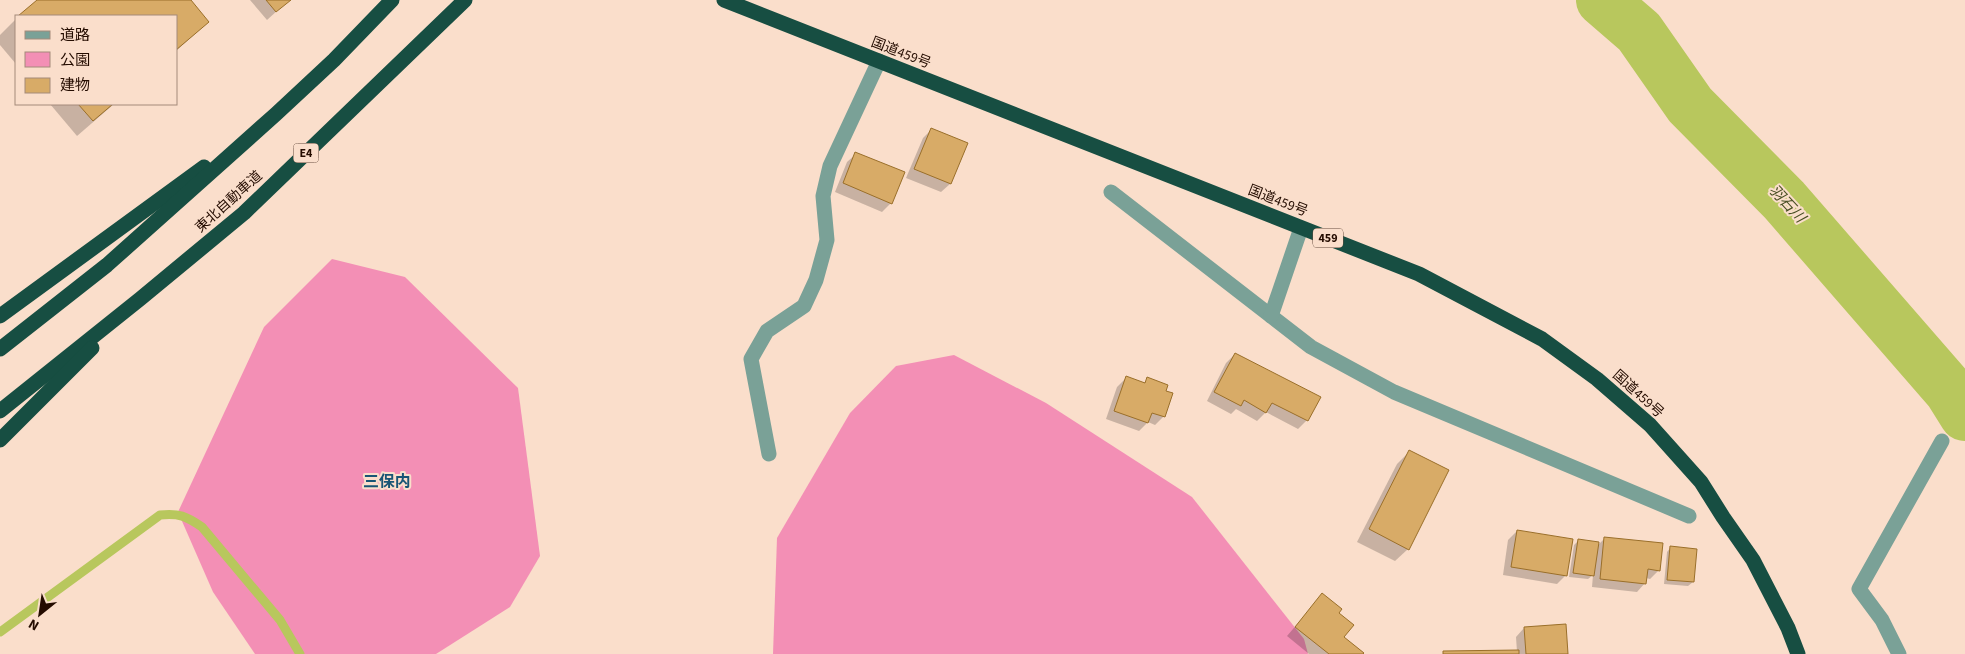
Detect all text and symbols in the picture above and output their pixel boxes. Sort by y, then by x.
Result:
legend [15,15,178,105]
text: 道路 [60,25,90,46]
street label: 国道459号 [868,32,934,74]
text: 公園 [60,50,90,71]
text: 建物 [60,75,90,96]
road number: E4 [294,144,318,162]
street label: 東北自動車道 [191,166,267,238]
street label: 国道459号 [1245,180,1311,222]
water label: 羽石川 [1764,180,1811,229]
road number: 459 [1313,228,1343,248]
street label: 国道459号 [1608,366,1668,422]
district label: 三保内 [363,471,411,493]
north arrow [15,589,65,639]
text: N [25,613,43,635]

